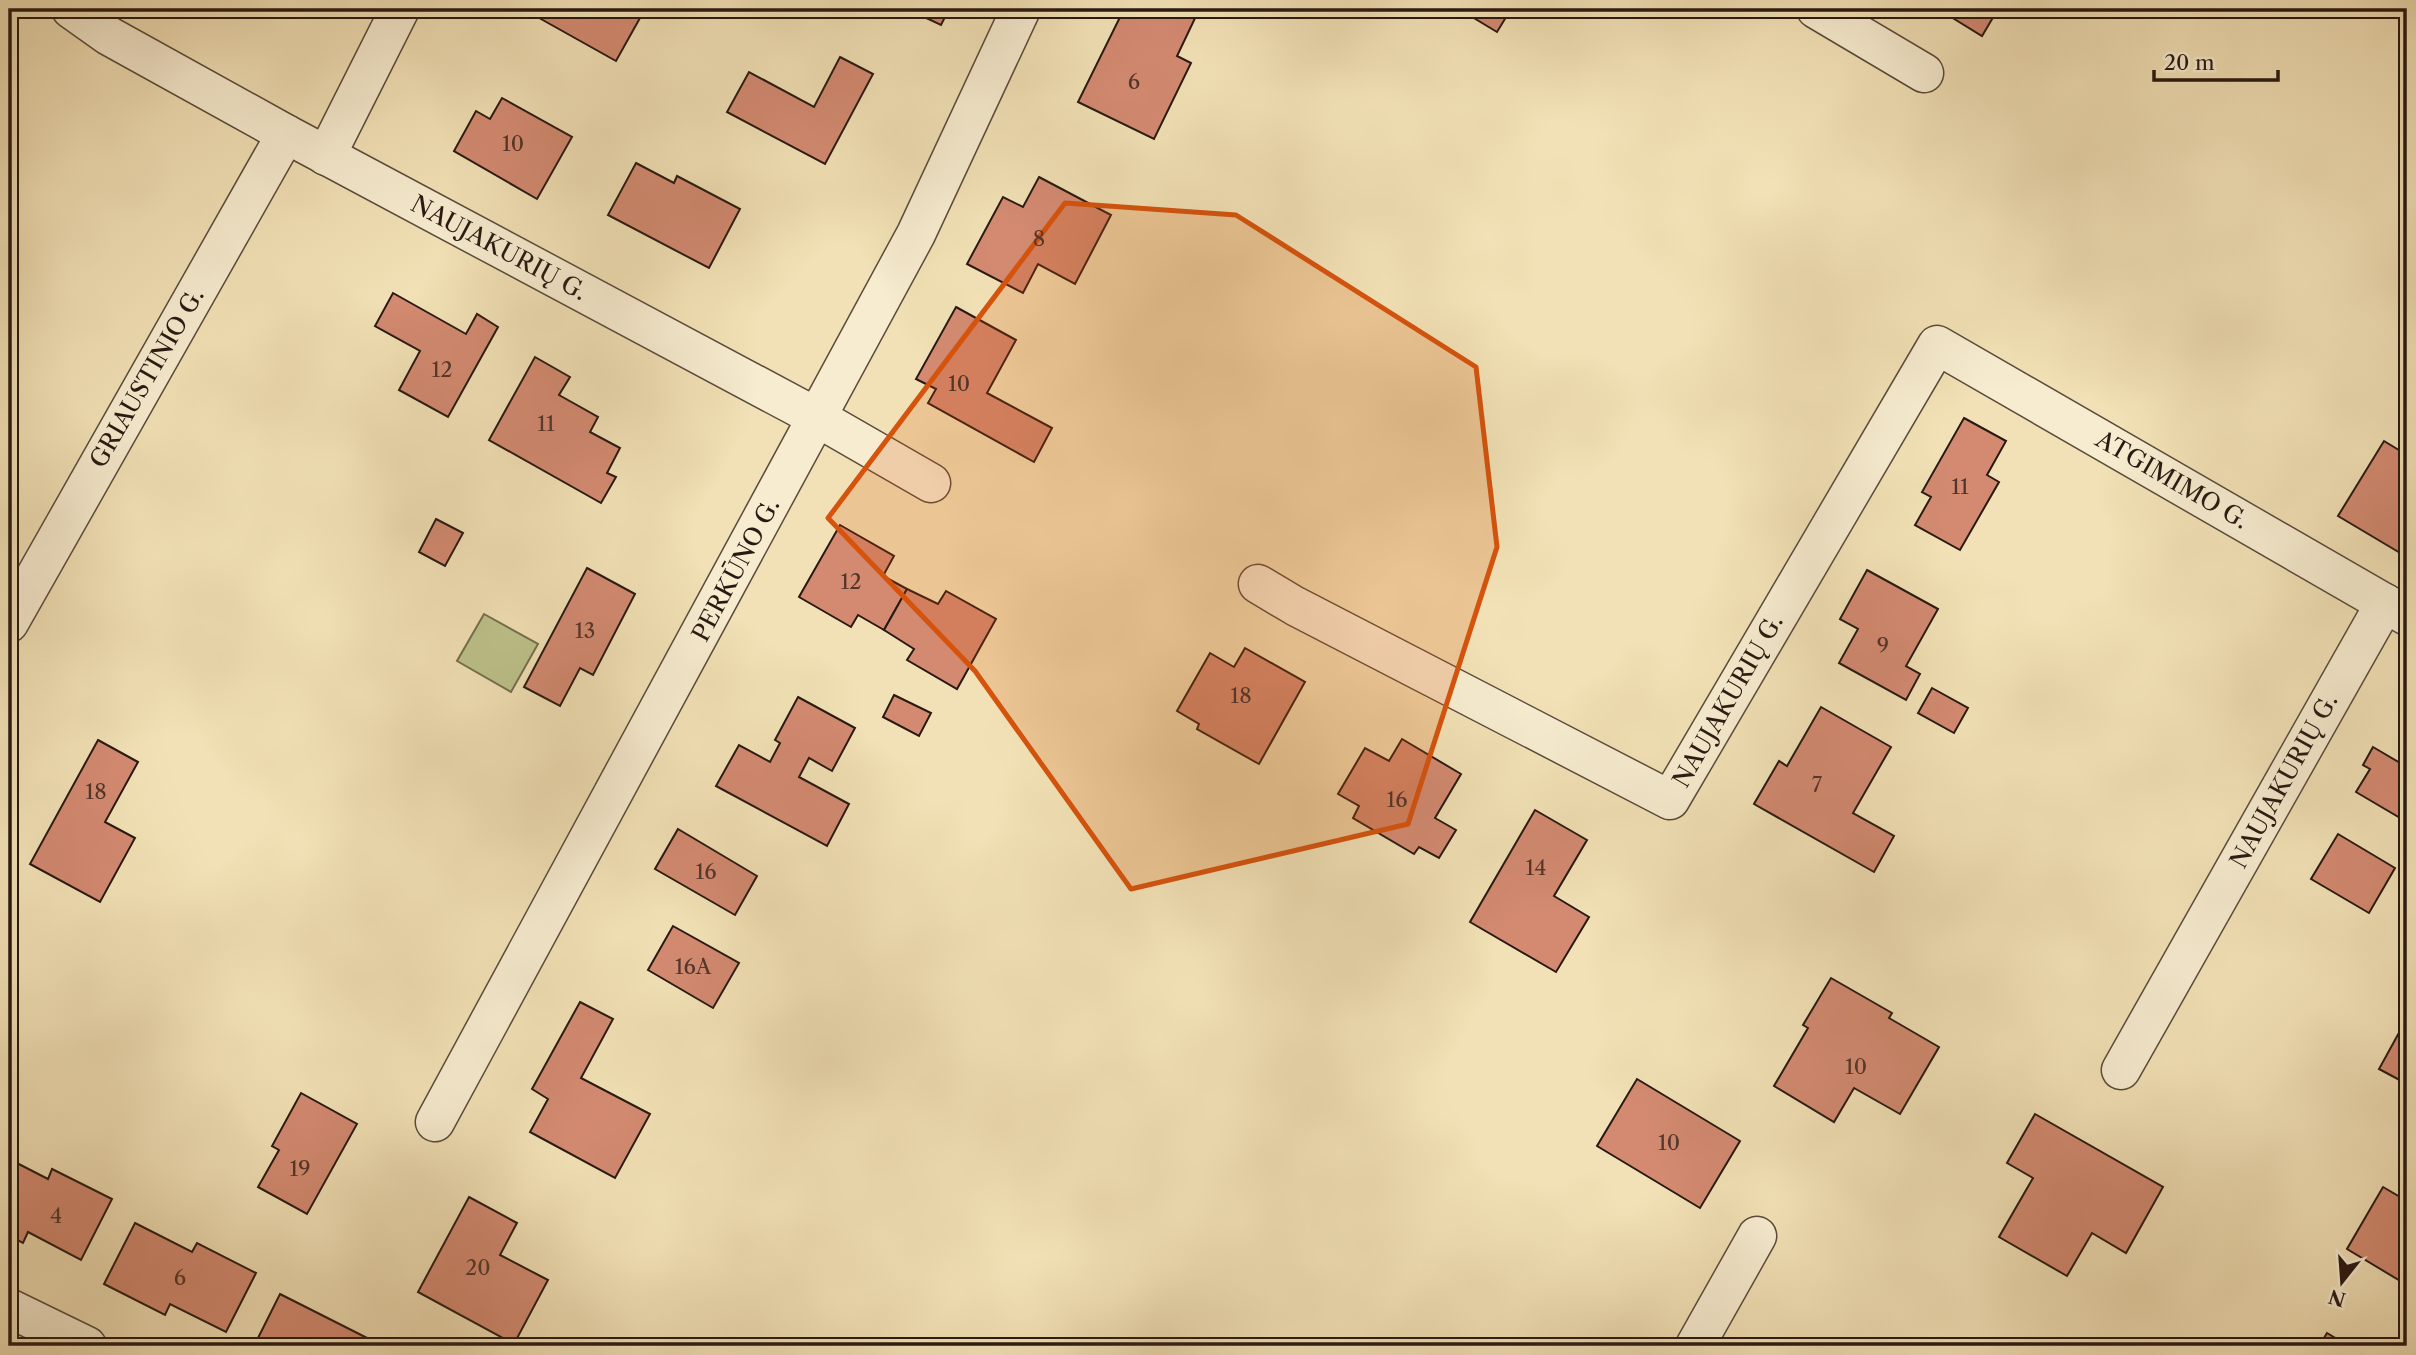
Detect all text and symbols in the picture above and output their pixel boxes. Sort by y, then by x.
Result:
scale bar [2154,38,2278,82]
text: 20 m [2164,50,2215,75]
house number: 6 [1128,69,1140,94]
house number: 10 [502,131,524,156]
street label: NAUJAKURIŲ G. [406,189,592,306]
house number: 8 [1033,226,1045,251]
street label: GRIAUSTINIO G. [83,283,210,473]
house number: 12 [432,357,452,382]
house number: 10 [948,371,970,396]
house number: 11 [537,411,555,436]
street label: ATGIMIMO G. [2090,424,2254,535]
house number: 11 [1951,474,1969,499]
street label: PERKŪNO G. [686,493,785,646]
house number: 12 [841,569,861,594]
street label: NAUJAKURIŲ G. [1666,609,1789,793]
house number: 13 [575,618,595,643]
house number: 9 [1877,633,1889,658]
house number: 18 [1230,683,1252,708]
street label: NAUJAKURIŲ G. [2224,688,2344,873]
house number: 7 [1812,772,1823,797]
house number: 18 [85,779,107,804]
house number: 16 [1386,787,1408,812]
house number: 14 [1526,855,1546,880]
house number: 16 [695,859,717,884]
house number: 16A [675,954,712,979]
house number: 10 [1845,1054,1867,1079]
house number: 10 [1658,1130,1680,1155]
house number: 19 [289,1156,311,1181]
house number: 4 [50,1203,62,1228]
north arrow [2308,1246,2378,1316]
house number: 20 [465,1255,491,1280]
house number: 6 [174,1265,186,1290]
text: N [2326,1284,2348,1311]

